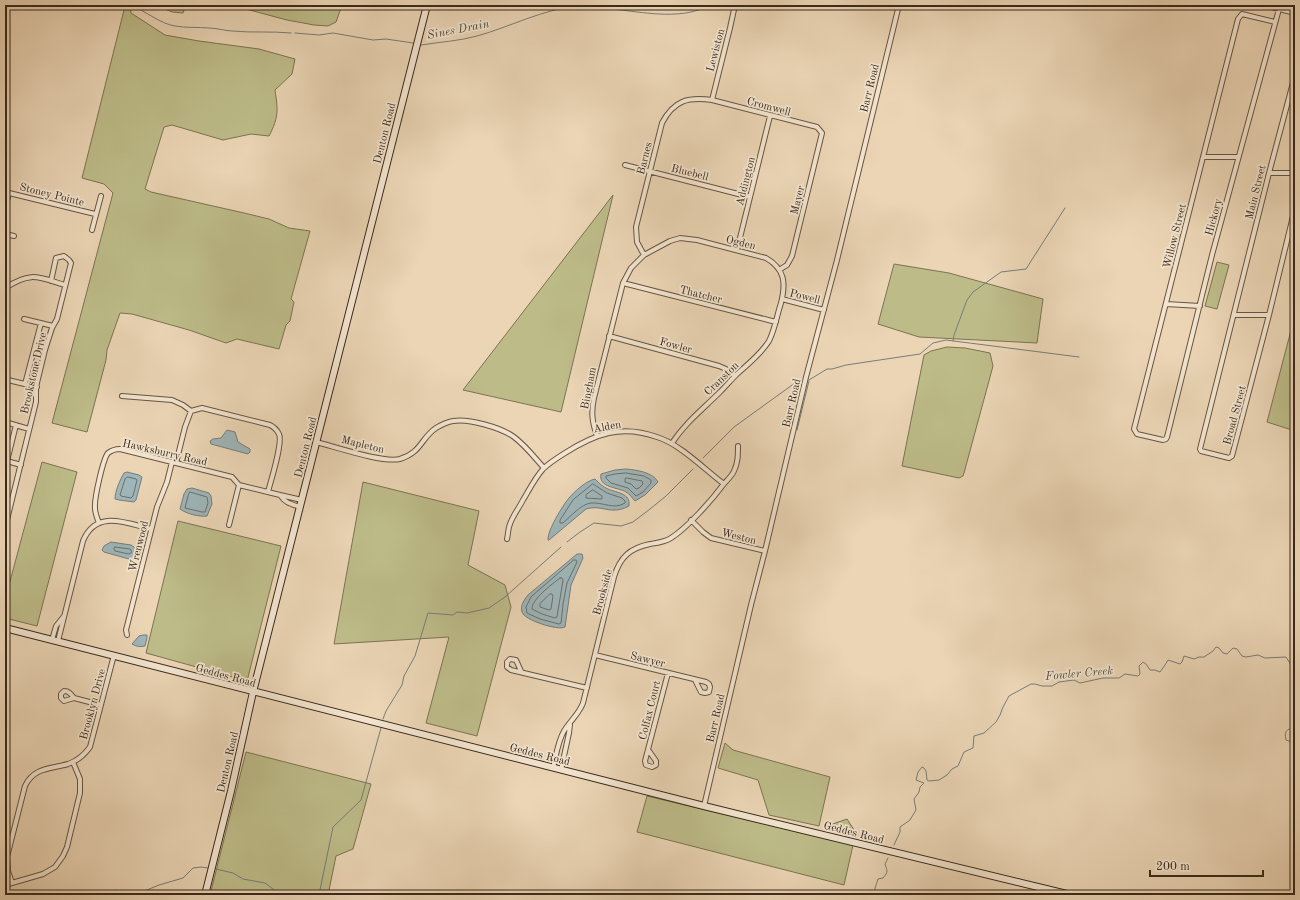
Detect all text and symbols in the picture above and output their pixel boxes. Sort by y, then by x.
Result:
water label: Sines Drain [426,18,490,42]
street label: Lewiston [705,28,727,73]
street label: Barr Road [859,63,882,114]
street label: Cromwell [745,96,792,119]
street label: Denton Road [373,102,398,165]
street label: Barnes [636,141,655,176]
street label: Addington [735,156,758,207]
street label: Bluebell [670,164,709,183]
street label: Main Street [1244,164,1269,221]
street label: Stoney Pointe [18,182,85,209]
street label: Mayer [790,184,807,216]
street label: Hickory [1204,197,1225,237]
street label: Willow Street [1162,203,1189,270]
street label: Ogden [725,234,757,252]
street label: Thatcher [678,285,724,306]
street label: Powell [788,288,821,307]
street label: Brookstone Drive [20,332,49,415]
street label: Fowler [658,337,693,356]
street label: Cranston [703,360,741,398]
street label: Bingham [580,366,599,410]
street label: Barr Road [782,378,803,429]
street label: Broad Street [1222,384,1249,446]
street label: Denton Road [294,416,319,479]
street label: Alden [592,419,622,436]
street label: Mapleton [340,435,385,456]
street label: Hawksburry Road [121,438,208,469]
street label: Wrenwood [128,520,151,573]
street label: Weston [720,528,757,547]
street label: Brookside [592,568,615,617]
street label: Sawyer [629,651,667,670]
street label: Geddes Road [194,663,257,690]
water label: Fowler Creek [1044,665,1114,683]
street label: Brooklyn Drive [79,668,108,741]
street label: Colfax Court [638,679,663,741]
street label: Barr Road [706,693,727,744]
street label: Denton Road [216,730,241,794]
street label: Geddes Road [508,743,571,768]
street label: Geddes Road [822,821,885,846]
scale bar [1150,852,1263,878]
text: 200 m [1156,861,1190,873]

